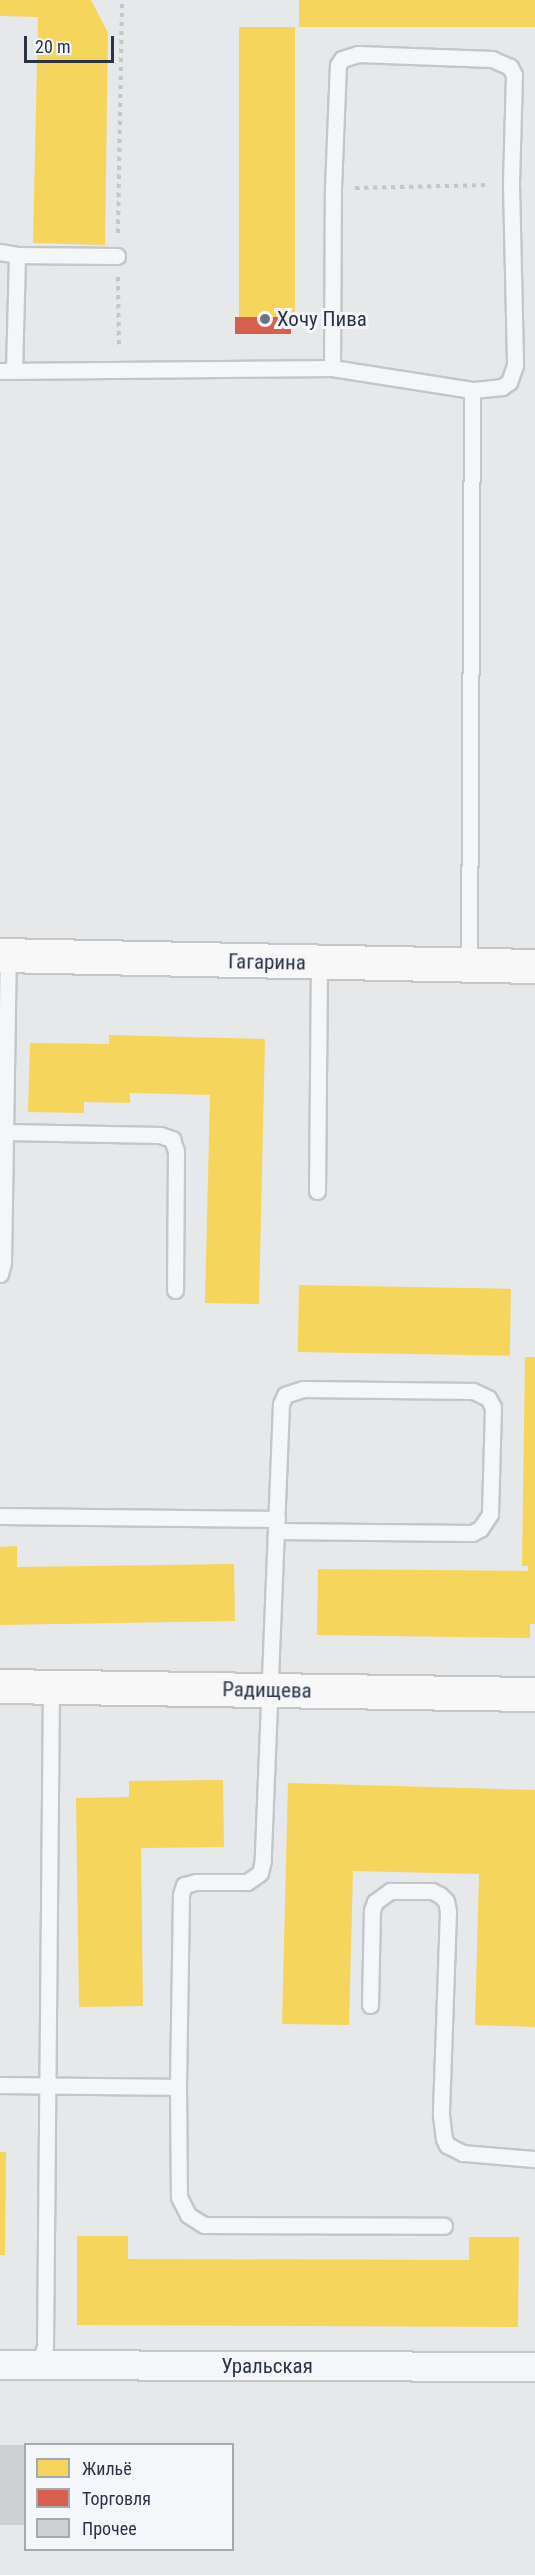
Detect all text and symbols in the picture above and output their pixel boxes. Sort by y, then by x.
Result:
scale bar [27,24,117,62]
text: 20 m [35,36,70,57]
place label: Хочу Пива [277,306,367,332]
marker: Хочу Пива [258,312,272,326]
street label: Гагарина [228,949,306,975]
street label: Радищева [222,1677,312,1703]
street label: Уральская [221,2353,313,2379]
legend [24,2443,234,2551]
text: Жильё [82,2458,132,2479]
text: Торговля [82,2488,151,2509]
text: Прочее [82,2518,137,2539]

